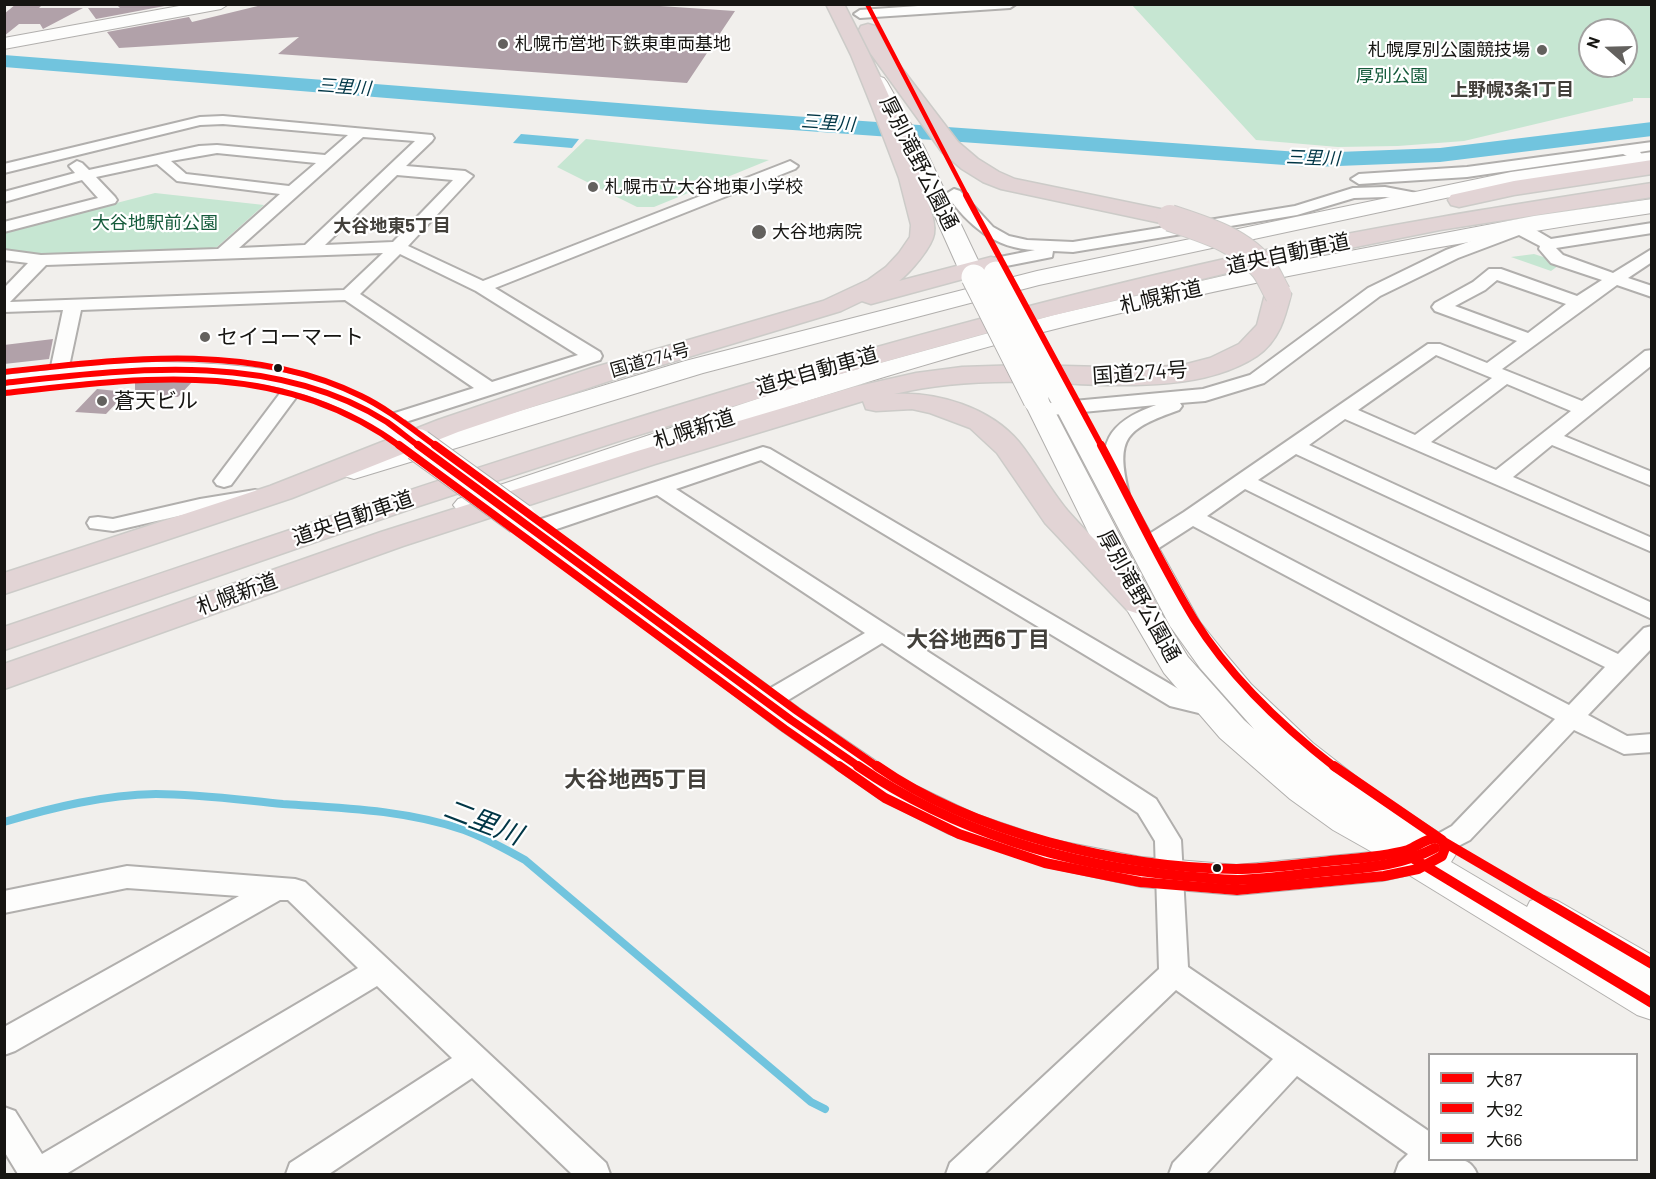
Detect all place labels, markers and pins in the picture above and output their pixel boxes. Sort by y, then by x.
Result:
place label: 札幌市営地下鉄東車両基地 [515,33,731,55]
marker: 札幌市営地下鉄東車両基地 [496,37,510,51]
place label: 札幌厚別公園競技場 [1368,39,1530,61]
marker: 札幌厚別公園競技場 [1535,43,1549,57]
place label: 札幌市立大谷地東小学校 [605,176,803,198]
marker: 札幌市立大谷地東小学校 [586,180,600,194]
place label: 大谷地病院 [772,221,862,243]
marker: 大谷地病院 [750,223,768,241]
place label: セイコーマート [217,324,364,350]
marker: セイコーマート [198,330,212,344]
unlabelled marker [272,362,284,374]
place label: 蒼天ビル [114,388,198,414]
marker: 蒼天ビル [95,394,109,408]
unlabelled marker [1211,862,1223,874]

